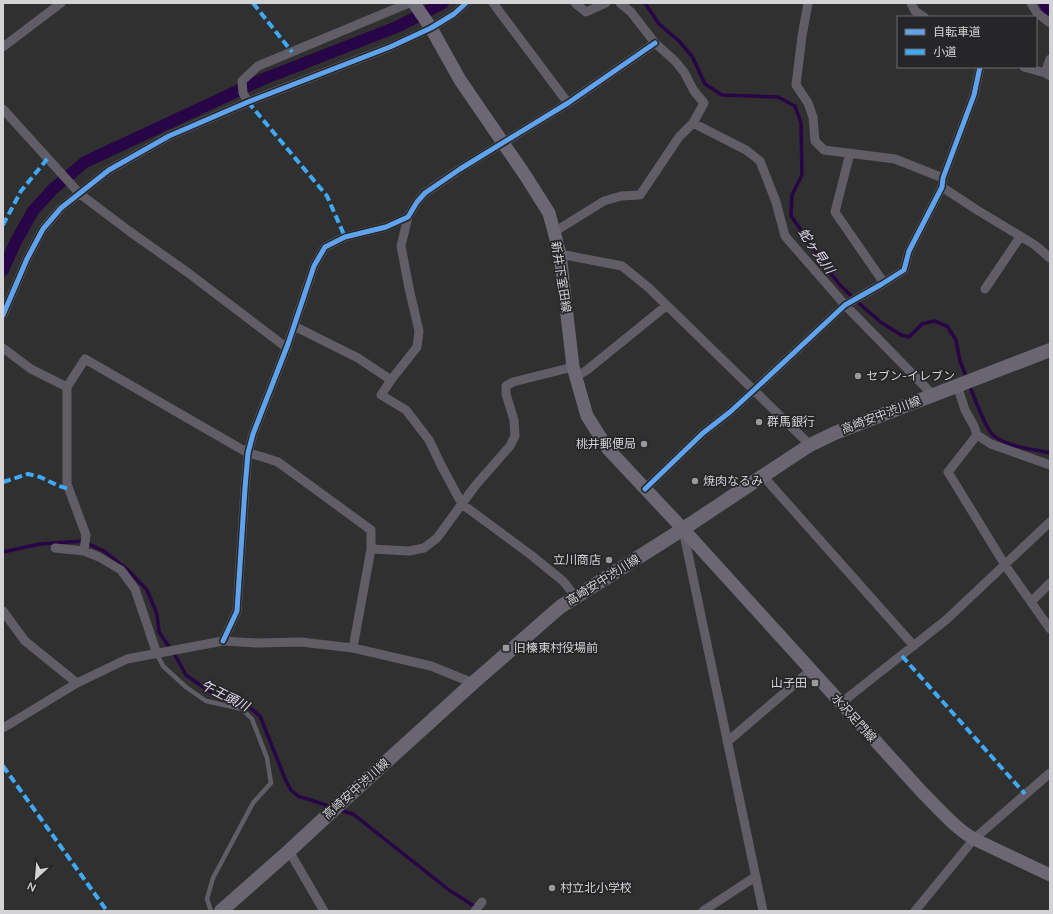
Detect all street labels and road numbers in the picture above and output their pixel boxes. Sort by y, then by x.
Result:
street label: 新井下室田線 [547,240,575,314]
street label: 高崎安中渋川線 [839,392,923,438]
street label: 高崎安中渋川線 [563,551,643,609]
street label: 水沢足門線 [828,690,880,746]
street label: 高崎安中渋川線 [319,755,393,823]

